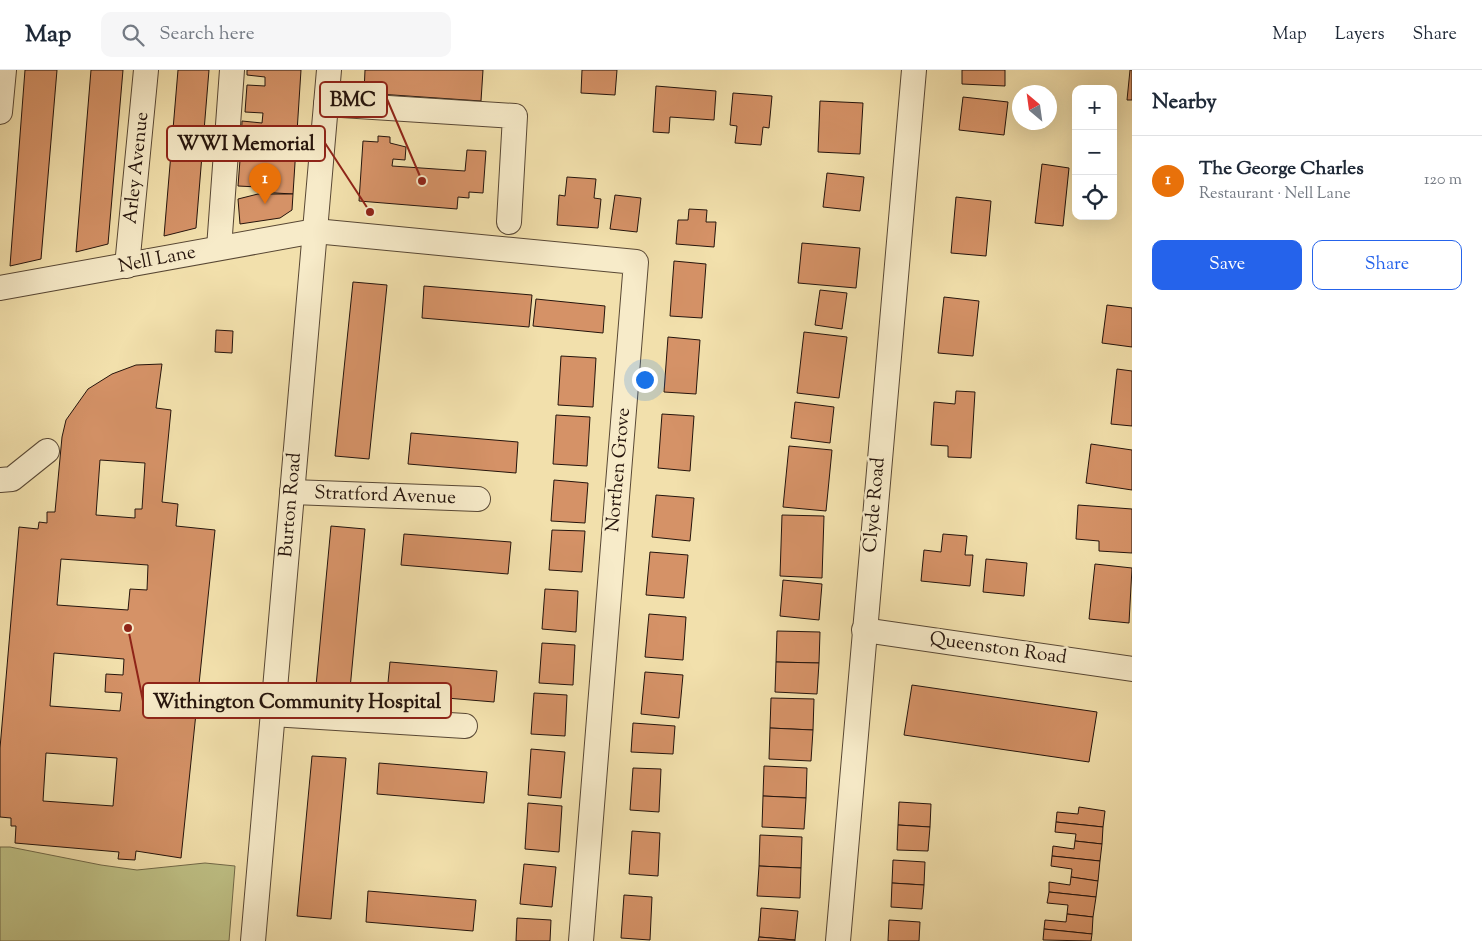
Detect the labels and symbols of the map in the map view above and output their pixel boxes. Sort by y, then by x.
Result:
callout: BMC [320,82,387,117]
north arrow [1012,85,1057,130]
text: BMC [330,87,376,116]
street label: Arley Avenue [118,110,156,225]
callout: WWI Memorial [167,126,325,161]
text: WWI Memorial [177,131,315,160]
pin: 1 [249,163,281,204]
street label: Nell Lane [116,239,198,281]
your location [632,367,658,393]
street label: Northen Grove [600,407,638,533]
street label: Burton Road [273,451,309,558]
street label: Clyde Road [857,456,893,554]
street label: Stratford Avenue [314,480,457,512]
street label: Queenston Road [928,626,1069,672]
callout: Withington Community Hospital [143,683,451,718]
text: Withington Community Hospital [153,689,442,718]

